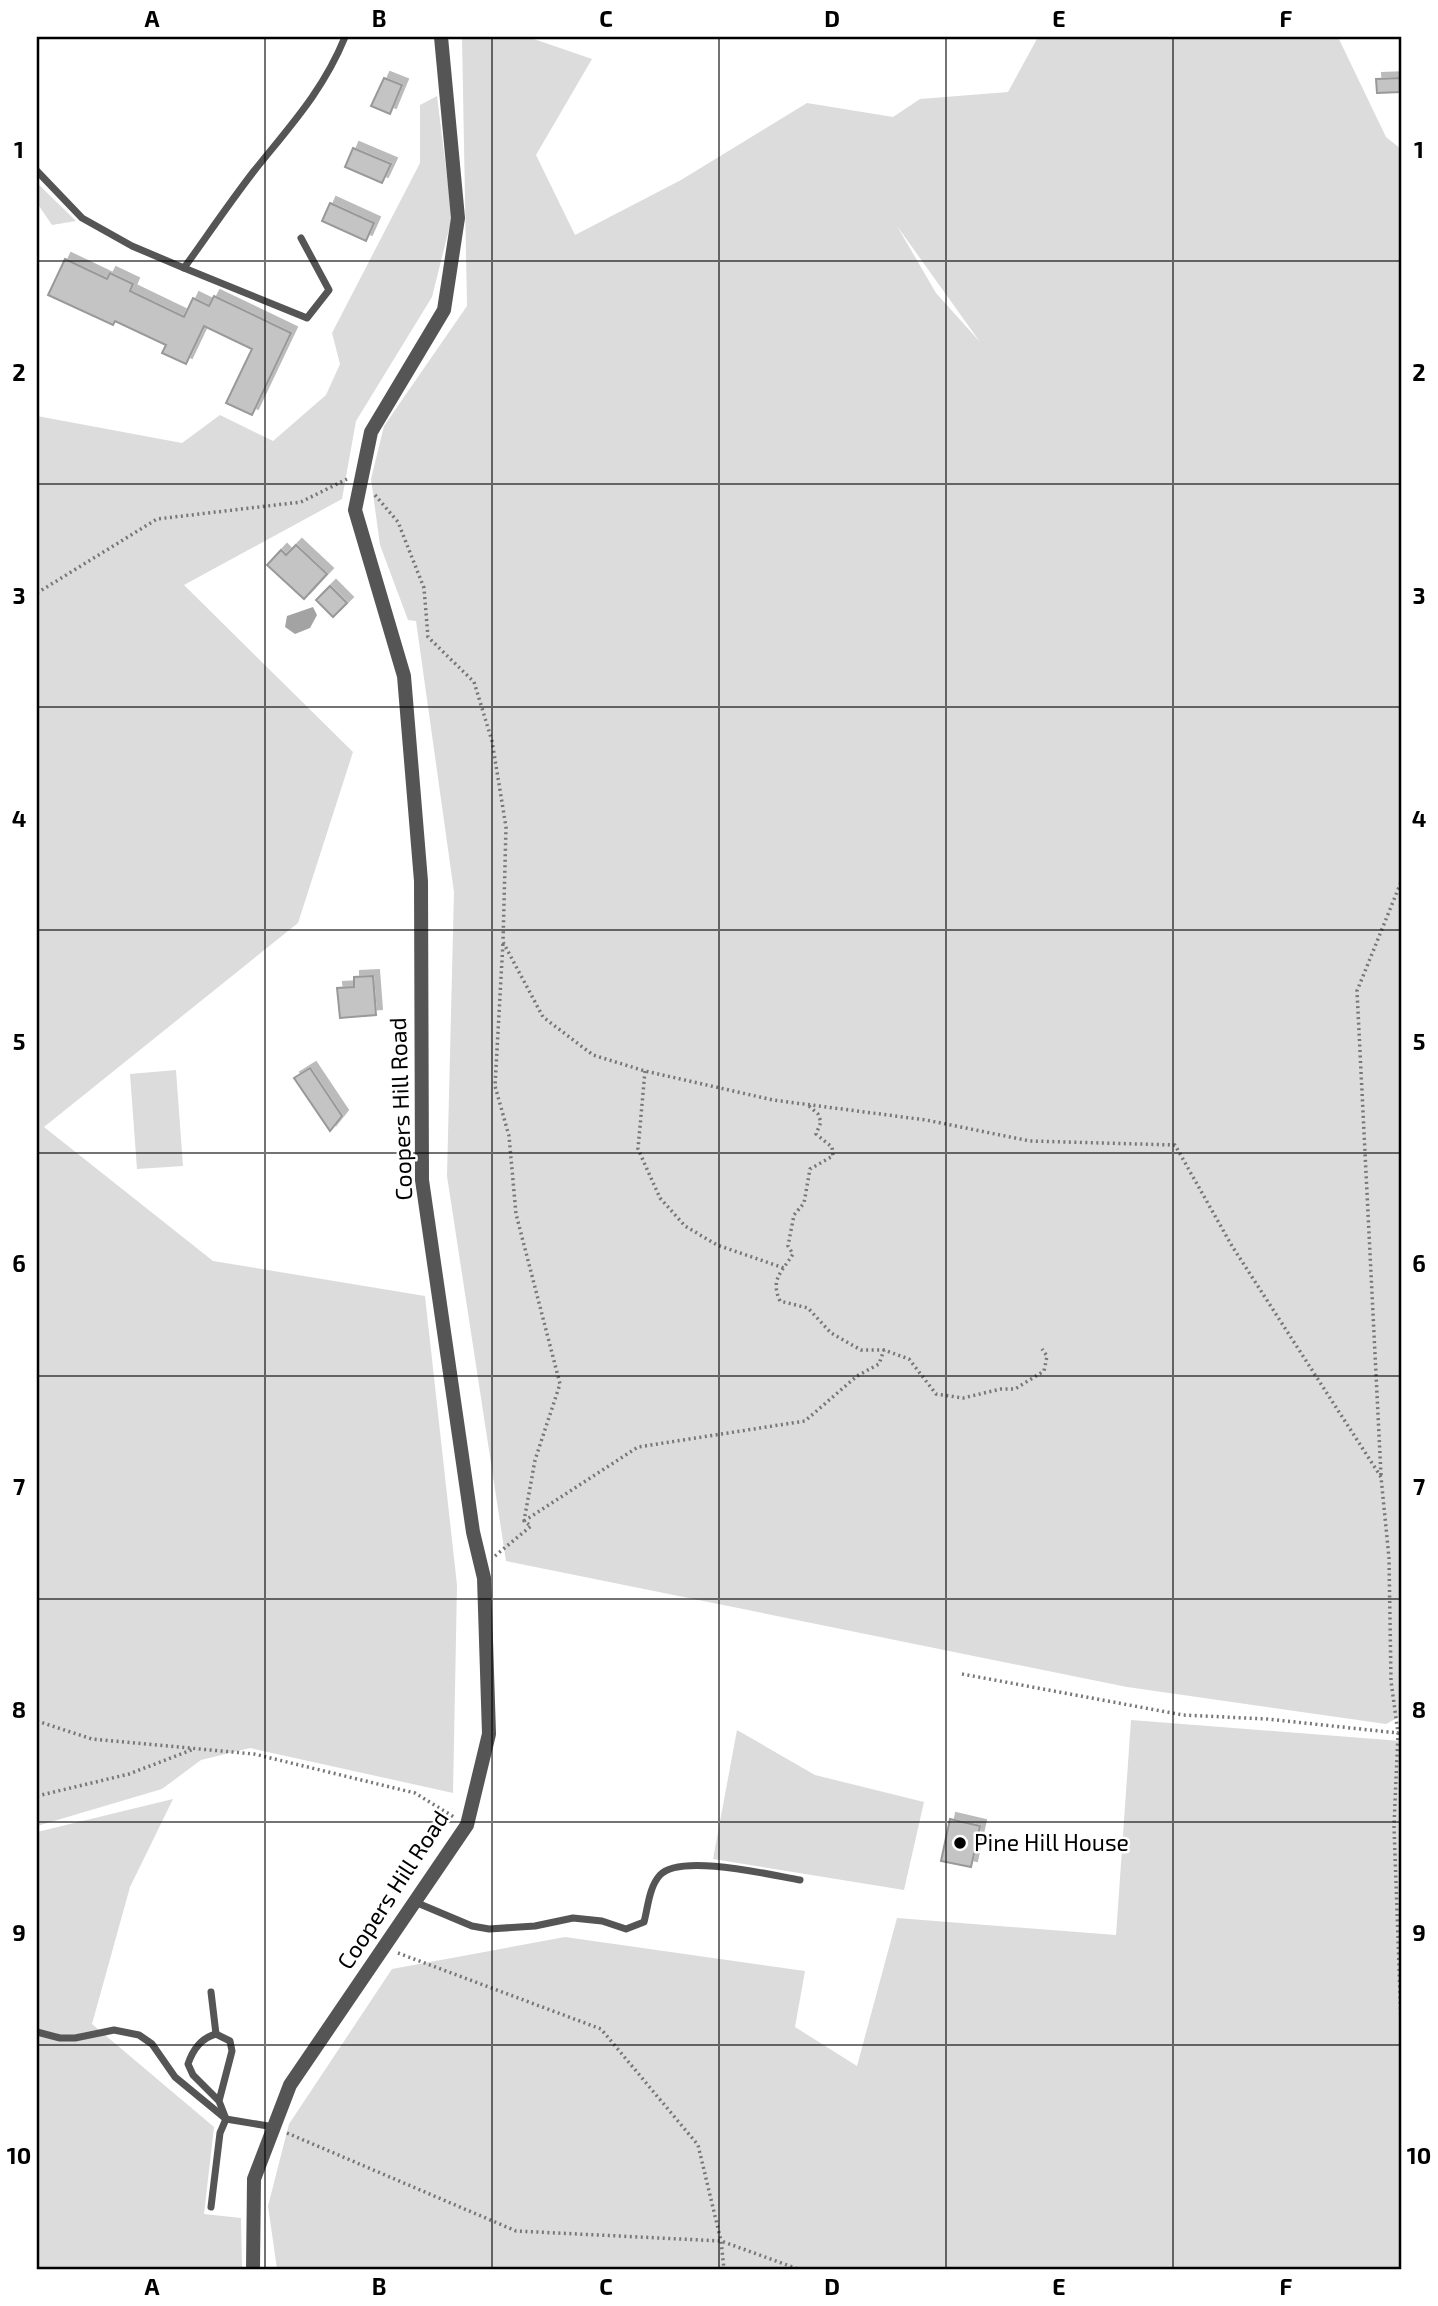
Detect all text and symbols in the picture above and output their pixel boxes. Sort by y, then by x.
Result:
text: A [144,4,160,32]
text: B [372,4,386,32]
text: C [599,4,613,32]
text: D [824,4,840,32]
text: E [1052,4,1066,32]
text: F [1280,4,1293,32]
text: 1 [14,135,24,163]
text: 1 [1414,135,1424,163]
text: 2 [12,358,26,386]
text: 2 [1412,358,1426,386]
text: 3 [12,581,26,609]
text: 3 [1412,581,1426,609]
text: 4 [12,804,26,832]
text: 4 [1412,804,1426,832]
street label: Coopers Hill Road [383,1017,417,1201]
text: 5 [13,1027,25,1055]
text: 5 [1413,1027,1425,1055]
text: 6 [12,1249,26,1277]
text: 6 [1412,1249,1426,1277]
text: 7 [13,1472,25,1500]
text: 7 [1413,1472,1425,1500]
text: 8 [12,1695,26,1723]
text: 8 [1412,1695,1426,1723]
street label: Coopers Hill Road [331,1805,454,1974]
place label: Pine Hill House [974,1828,1129,1856]
marker: Pine Hill House [952,1835,968,1851]
text: 9 [12,1918,26,1946]
text: 9 [1412,1918,1426,1946]
text: 10 [7,2141,31,2169]
text: 10 [1407,2141,1431,2169]
text: A [144,2272,160,2300]
text: B [372,2272,386,2300]
text: C [599,2272,613,2300]
text: D [824,2272,840,2300]
text: E [1052,2272,1066,2300]
text: F [1280,2272,1293,2300]

